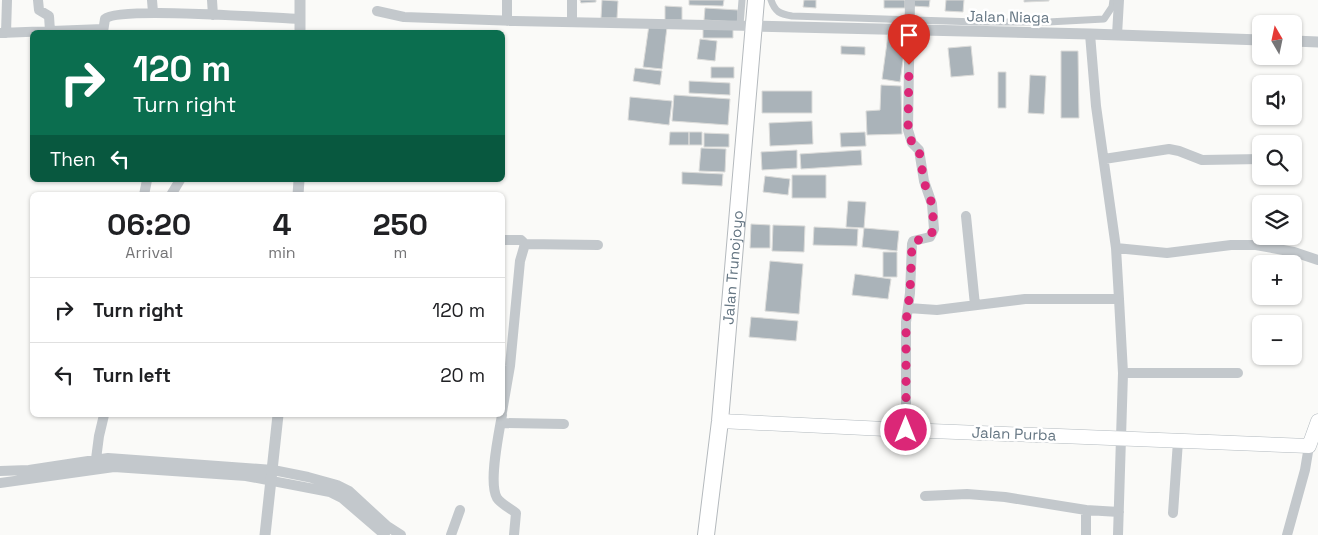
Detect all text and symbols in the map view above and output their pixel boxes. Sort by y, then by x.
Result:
street label: Jalan Niaga [966,6,1050,27]
pin [888,14,930,65]
north arrow [1252,15,1302,65]
map controls [1252,15,1302,365]
icon: arrive [895,21,923,49]
text: 120 m [133,47,231,91]
icon: right [50,50,115,115]
button: sound [1252,75,1302,125]
text: Turn right [133,90,236,118]
button: search [1252,135,1302,185]
icon: left [106,145,134,173]
text: Then [50,147,96,172]
button: layers [1252,195,1302,245]
text: 06:20 [107,205,191,244]
text: 4 [272,205,291,244]
text: 250 [373,205,428,244]
street label: Jalan Trunojoyo [718,209,747,325]
text: Arrival [125,242,173,263]
text: min [268,242,296,263]
text: m [393,242,407,263]
button: + [1252,255,1302,305]
icon: right [50,296,78,324]
text: Turn right [93,298,183,323]
text: 120 m [432,298,485,323]
button: − [1252,315,1302,365]
icon: left [50,361,78,389]
text: Turn left [93,363,171,388]
text: 20 m [440,363,485,388]
position arrow [879,403,931,455]
street label: Jalan Purba [971,423,1057,444]

